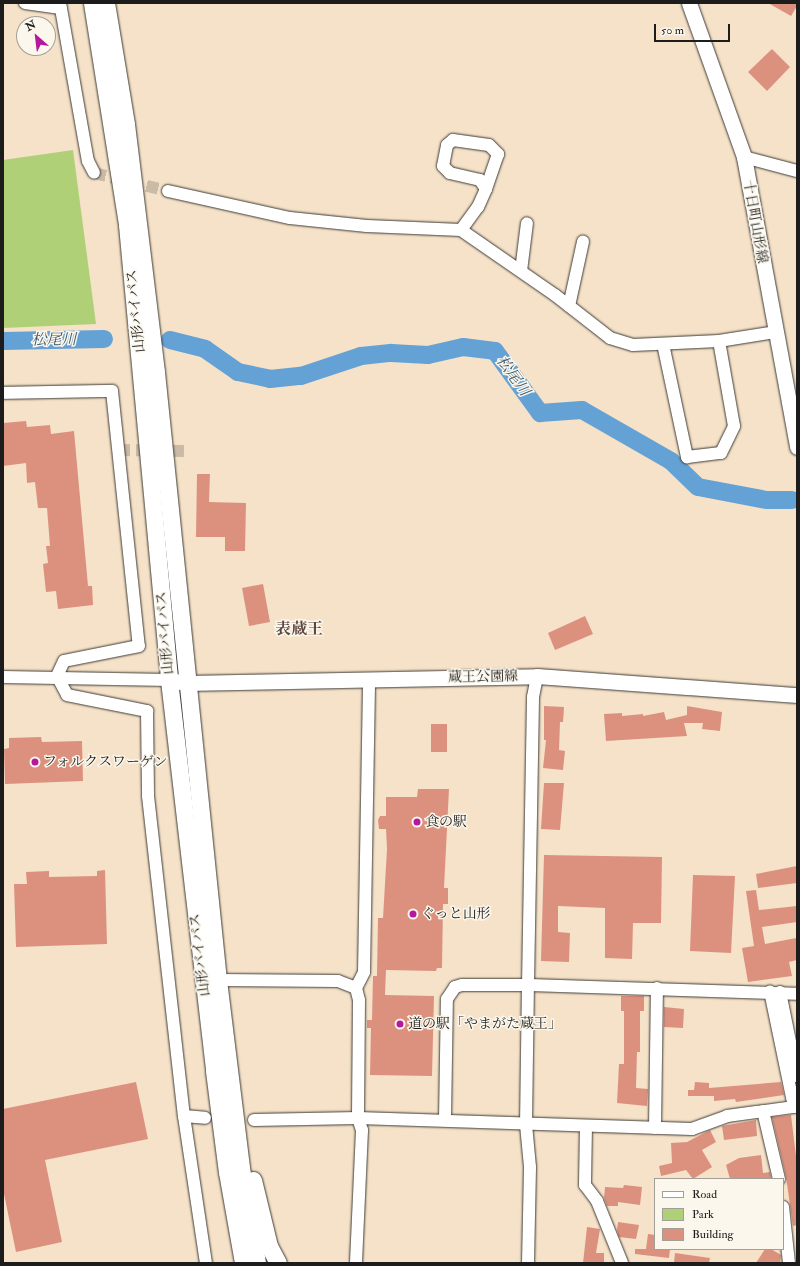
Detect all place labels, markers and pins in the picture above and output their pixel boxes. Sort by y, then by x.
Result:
place label: フォルクスワーゲン [43,754,169,770]
marker: フォルクスワーゲン [30,757,40,767]
place label: 食の駅 [425,814,467,830]
marker: 食の駅 [412,817,422,827]
place label: ぐっと山形 [421,906,491,922]
marker: ぐっと山形 [408,909,418,919]
place label: 道の駅「やまがた蔵王」 [408,1016,562,1032]
marker: 道の駅「やまがた蔵王」 [395,1019,405,1029]

